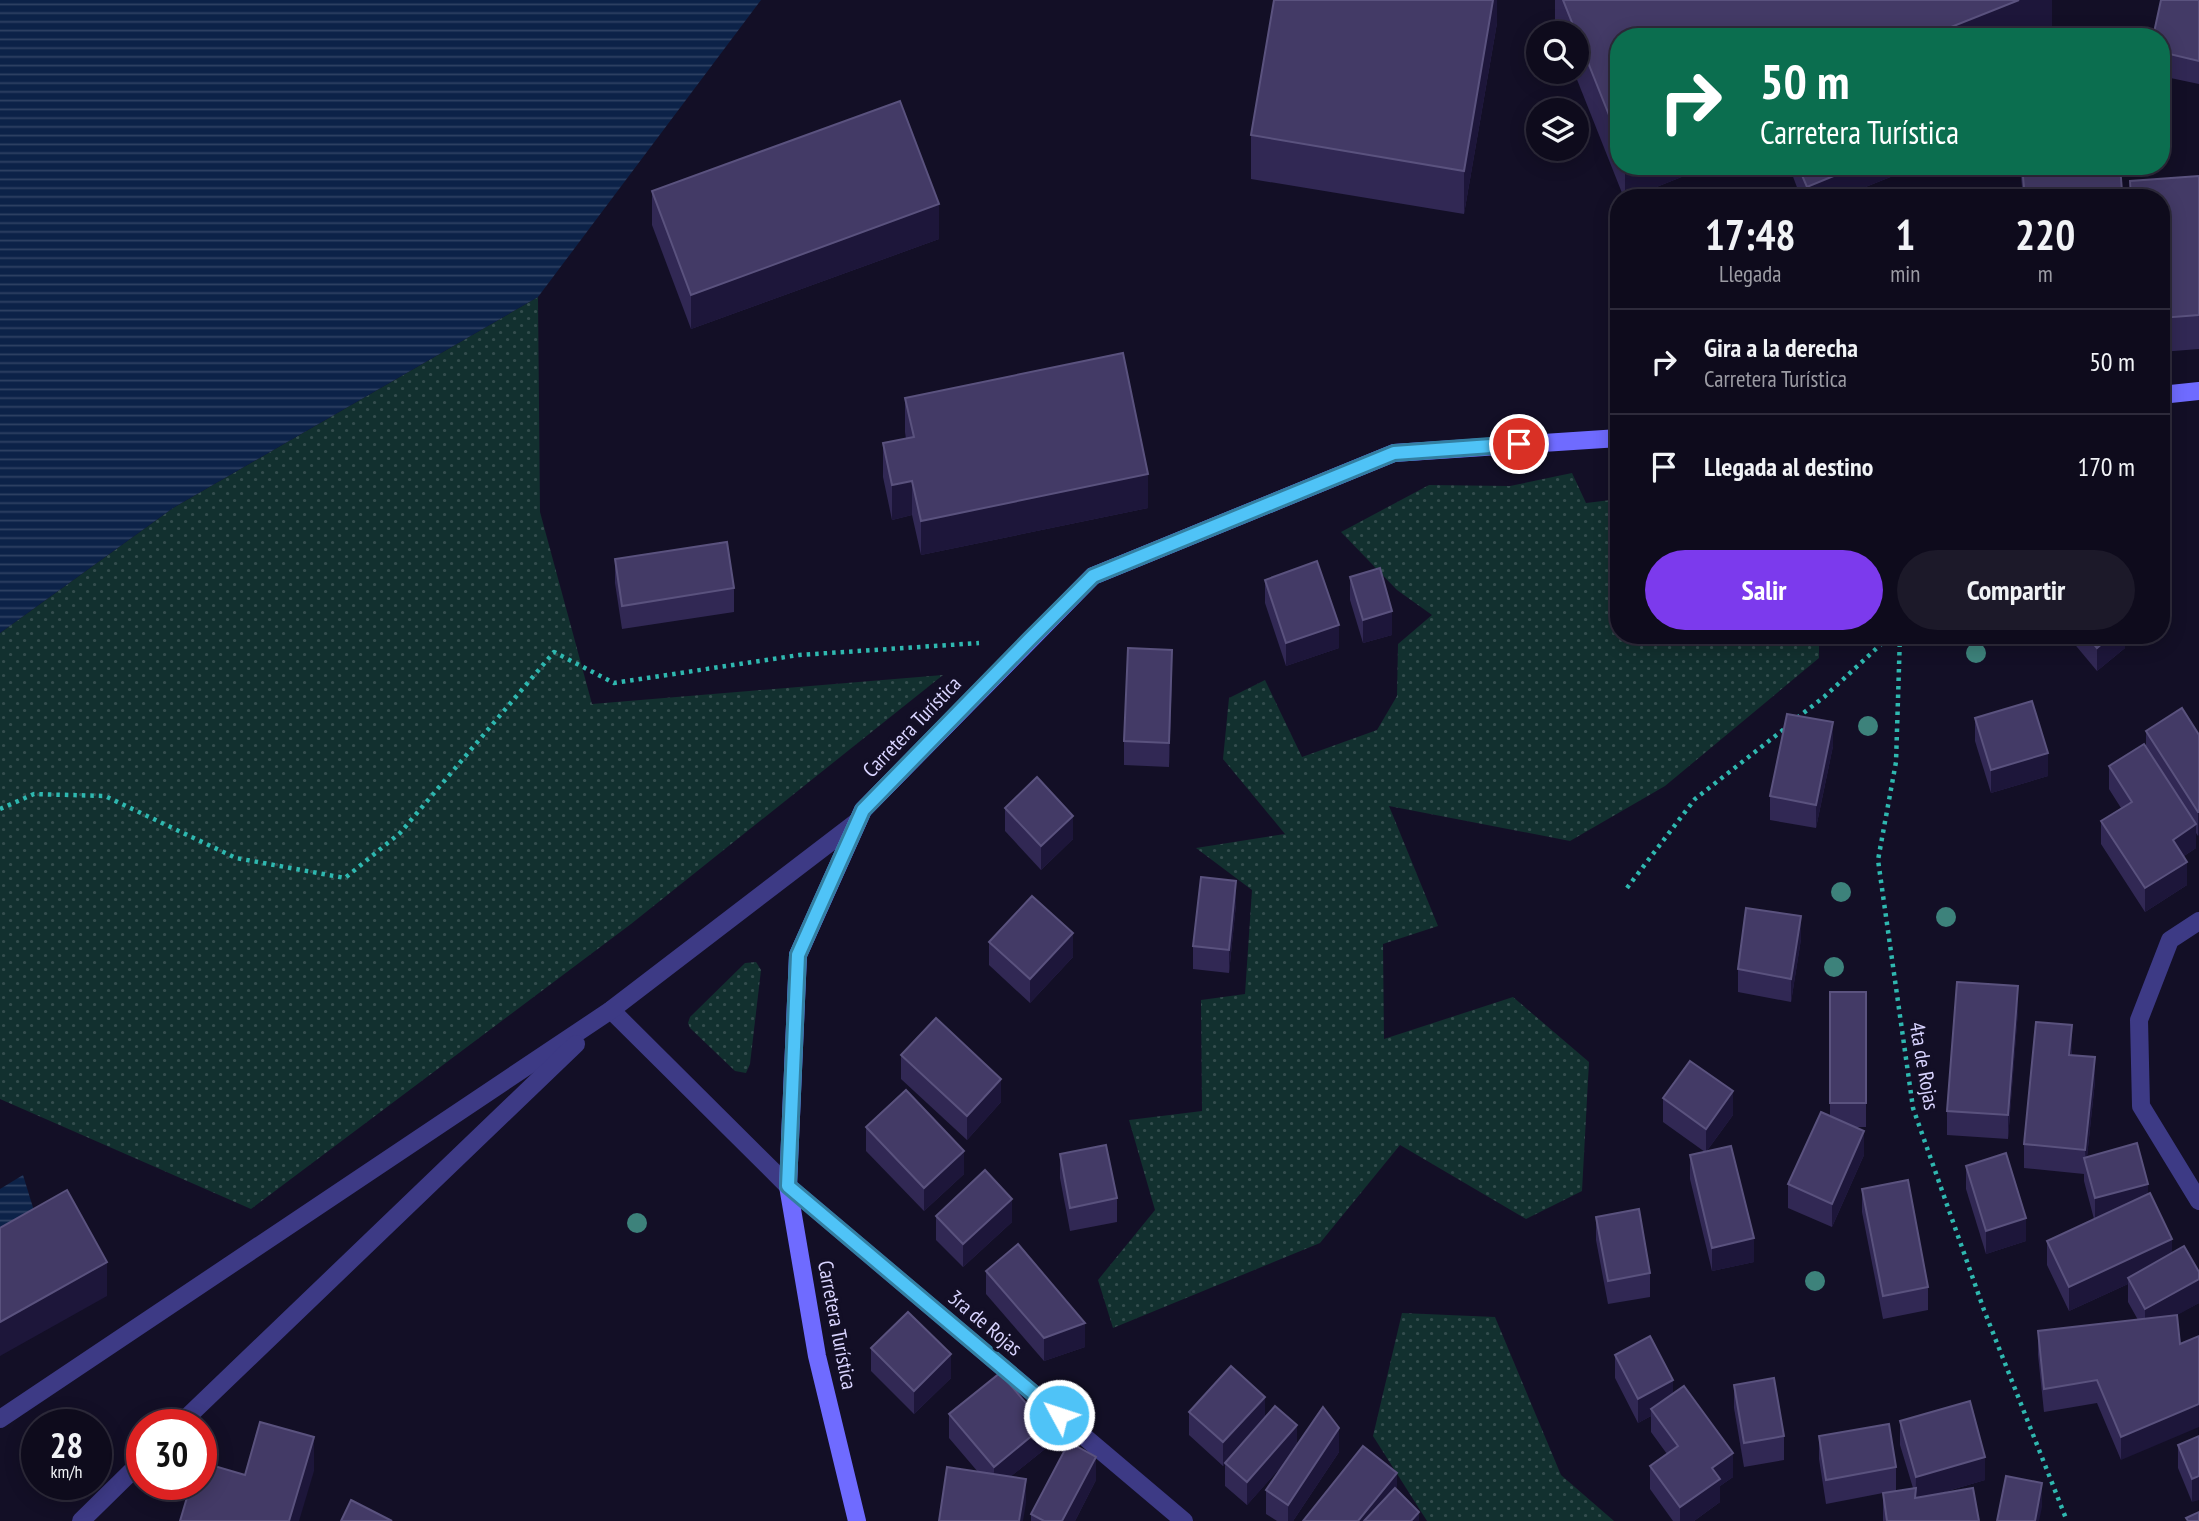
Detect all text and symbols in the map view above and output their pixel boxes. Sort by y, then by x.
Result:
map controls [1526,21,1589,161]
button: search [1526,21,1589,84]
text: 50 m [1760,49,1849,113]
icon: right [1645,56,1736,147]
button: layers [1526,98,1589,161]
text: Carretera Turística [1760,111,1959,153]
text: 17:48 [1705,207,1796,262]
text: 1 [1895,207,1915,262]
text: 220 [2015,207,2075,262]
text: Llegada [1719,259,1781,288]
text: min [1890,259,1920,288]
text: m [2038,259,2053,288]
text: Gira a la derecha [1704,331,1858,364]
icon: right [1645,343,1683,381]
text: 50 m [2089,345,2135,378]
text: Carretera Turística [1704,364,1847,393]
pin [1489,414,1549,474]
icon: arrive [1500,425,1538,463]
icon: arrive [1645,448,1683,486]
text: Llegada al destino [1704,450,1873,483]
text: 170 m [2077,450,2135,483]
button: Salir [1645,550,1883,630]
button: Compartir [1897,550,2135,630]
street label: Carretera Turística [857,670,967,783]
street label: 4ta de Rojas [1904,1020,1945,1112]
street label: Carretera Turística [812,1258,863,1392]
street label: 3ra de Rojas [943,1284,1028,1361]
position arrow [1022,1378,1096,1452]
speed limit sign: 30 [126,1409,217,1500]
text: 28 [50,1422,83,1468]
text: km/h [51,1460,82,1483]

